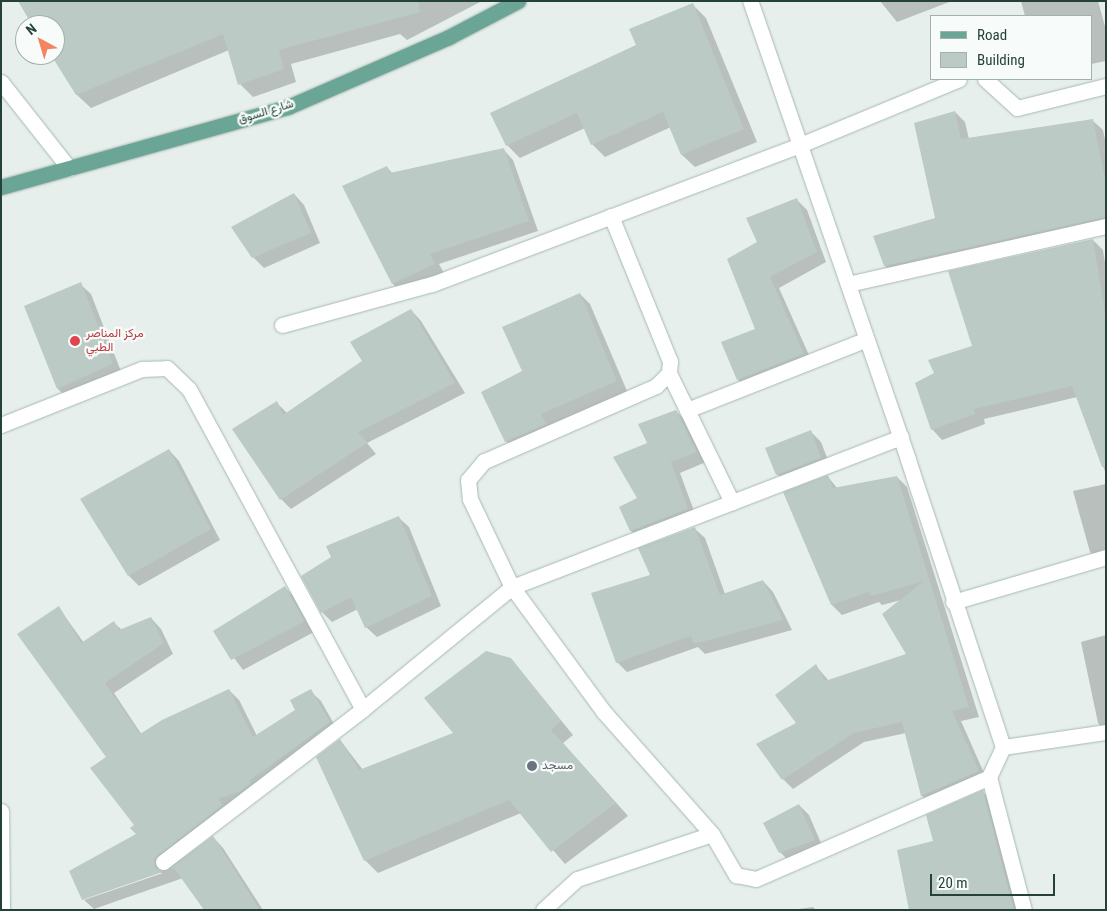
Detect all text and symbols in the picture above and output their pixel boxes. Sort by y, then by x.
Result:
north arrow [15,15,65,65]
legend [930,15,1092,80]
text: N [23,20,40,38]
text: Road [977,26,1007,44]
text: Building [977,51,1025,69]
street label: شارع السوق [237,97,295,127]
place label: مركز المناصر الطبي [86,327,144,355]
marker: مركز المناصر الطبي [68,334,82,348]
place label: مسجد [542,759,573,773]
marker: مسجد [526,760,538,772]
scale bar [932,864,1057,896]
text: 20 m [938,874,968,892]

